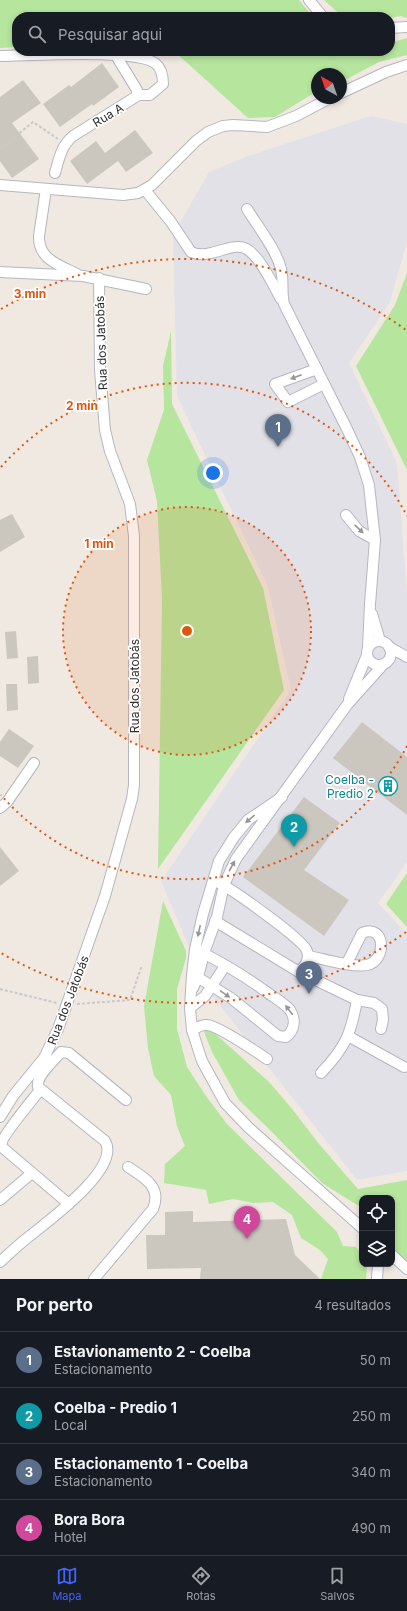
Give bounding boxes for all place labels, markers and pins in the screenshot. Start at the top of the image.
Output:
pin: 1 [265,414,291,447]
centre of rings [180,624,194,638]
place label: Coelba - Predio 2 [325,772,374,801]
building icon: Coelba - Predio 2 [377,775,399,797]
pin: 2 [281,814,307,847]
pin: 3 [296,961,322,994]
pin: 4 [234,1206,260,1239]

